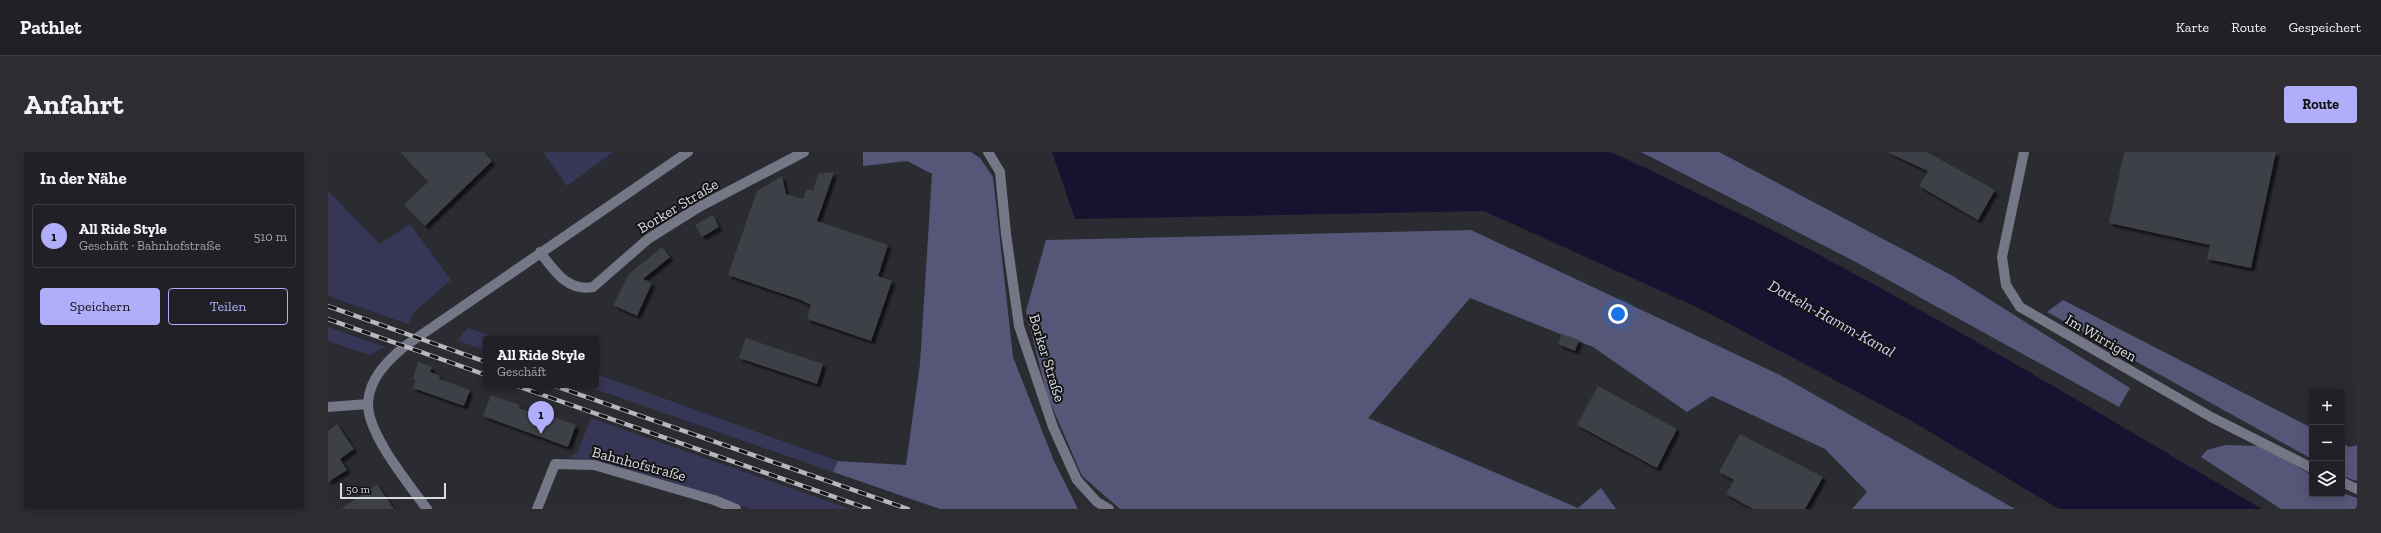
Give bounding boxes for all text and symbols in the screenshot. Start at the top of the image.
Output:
text: Pathlet [20,16,82,39]
text: Karte [2176,19,2209,36]
text: Route [2231,19,2266,36]
text: Gespeichert [2288,19,2361,36]
button: Route [2284,86,2357,123]
text: Anfahrt [24,88,123,121]
text: In der Nähe [40,168,127,188]
street label: Borker Straße [634,175,722,237]
text: All Ride Style [79,220,167,238]
text: 1 [51,229,57,244]
text: 510 m [254,229,287,244]
text: Geschäft · Bahnhofstraße [79,238,221,253]
water label: Datteln-Hamm-Kanal [1765,276,1898,361]
button: Speichern [40,288,160,325]
button: Teilen [168,288,288,325]
your location [1608,304,1628,324]
street label: Im Wirrigen [2062,310,2140,366]
street label: Borker Straße [1025,312,1069,404]
popup [483,336,599,388]
text: All Ride Style [497,346,585,364]
text: Geschäft [497,364,546,379]
map controls [2309,389,2345,497]
button: + [2309,389,2345,425]
pin: 1 [528,401,554,434]
button: − [2309,425,2345,461]
street label: Bahnhofstraße [590,443,688,485]
button: layers [2309,461,2345,497]
scale bar [340,481,446,500]
text: 50 m [346,483,370,496]

